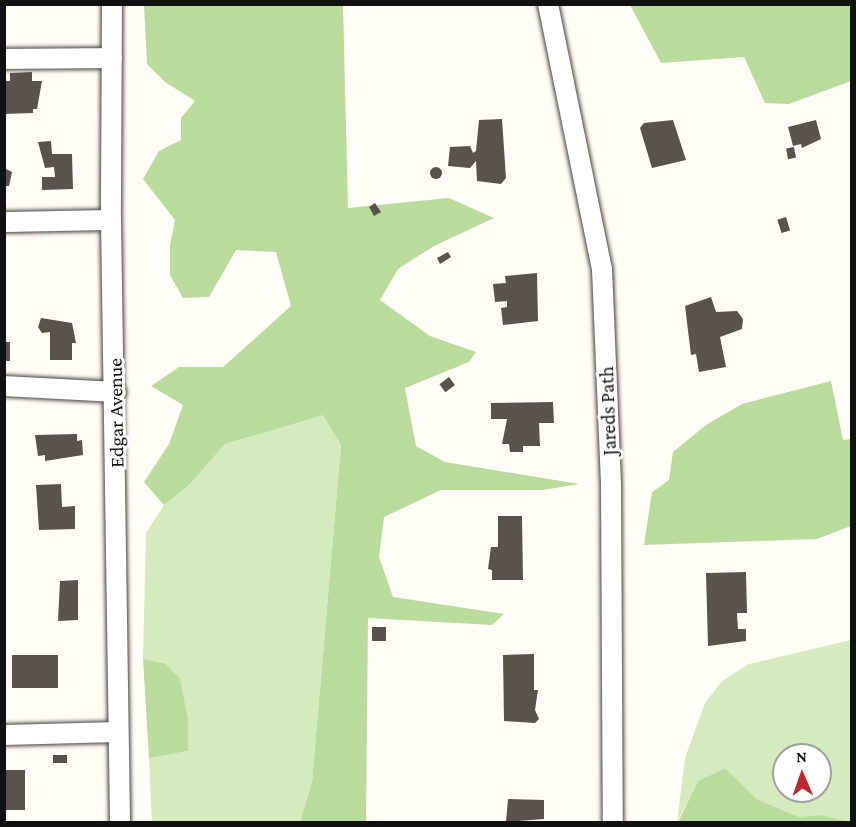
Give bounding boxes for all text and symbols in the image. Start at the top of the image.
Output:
street label: Edgar Avenue [103,358,129,468]
street label: Jareds Path [594,366,622,456]
north arrow [772,743,832,803]
text: N [796,748,807,765]

